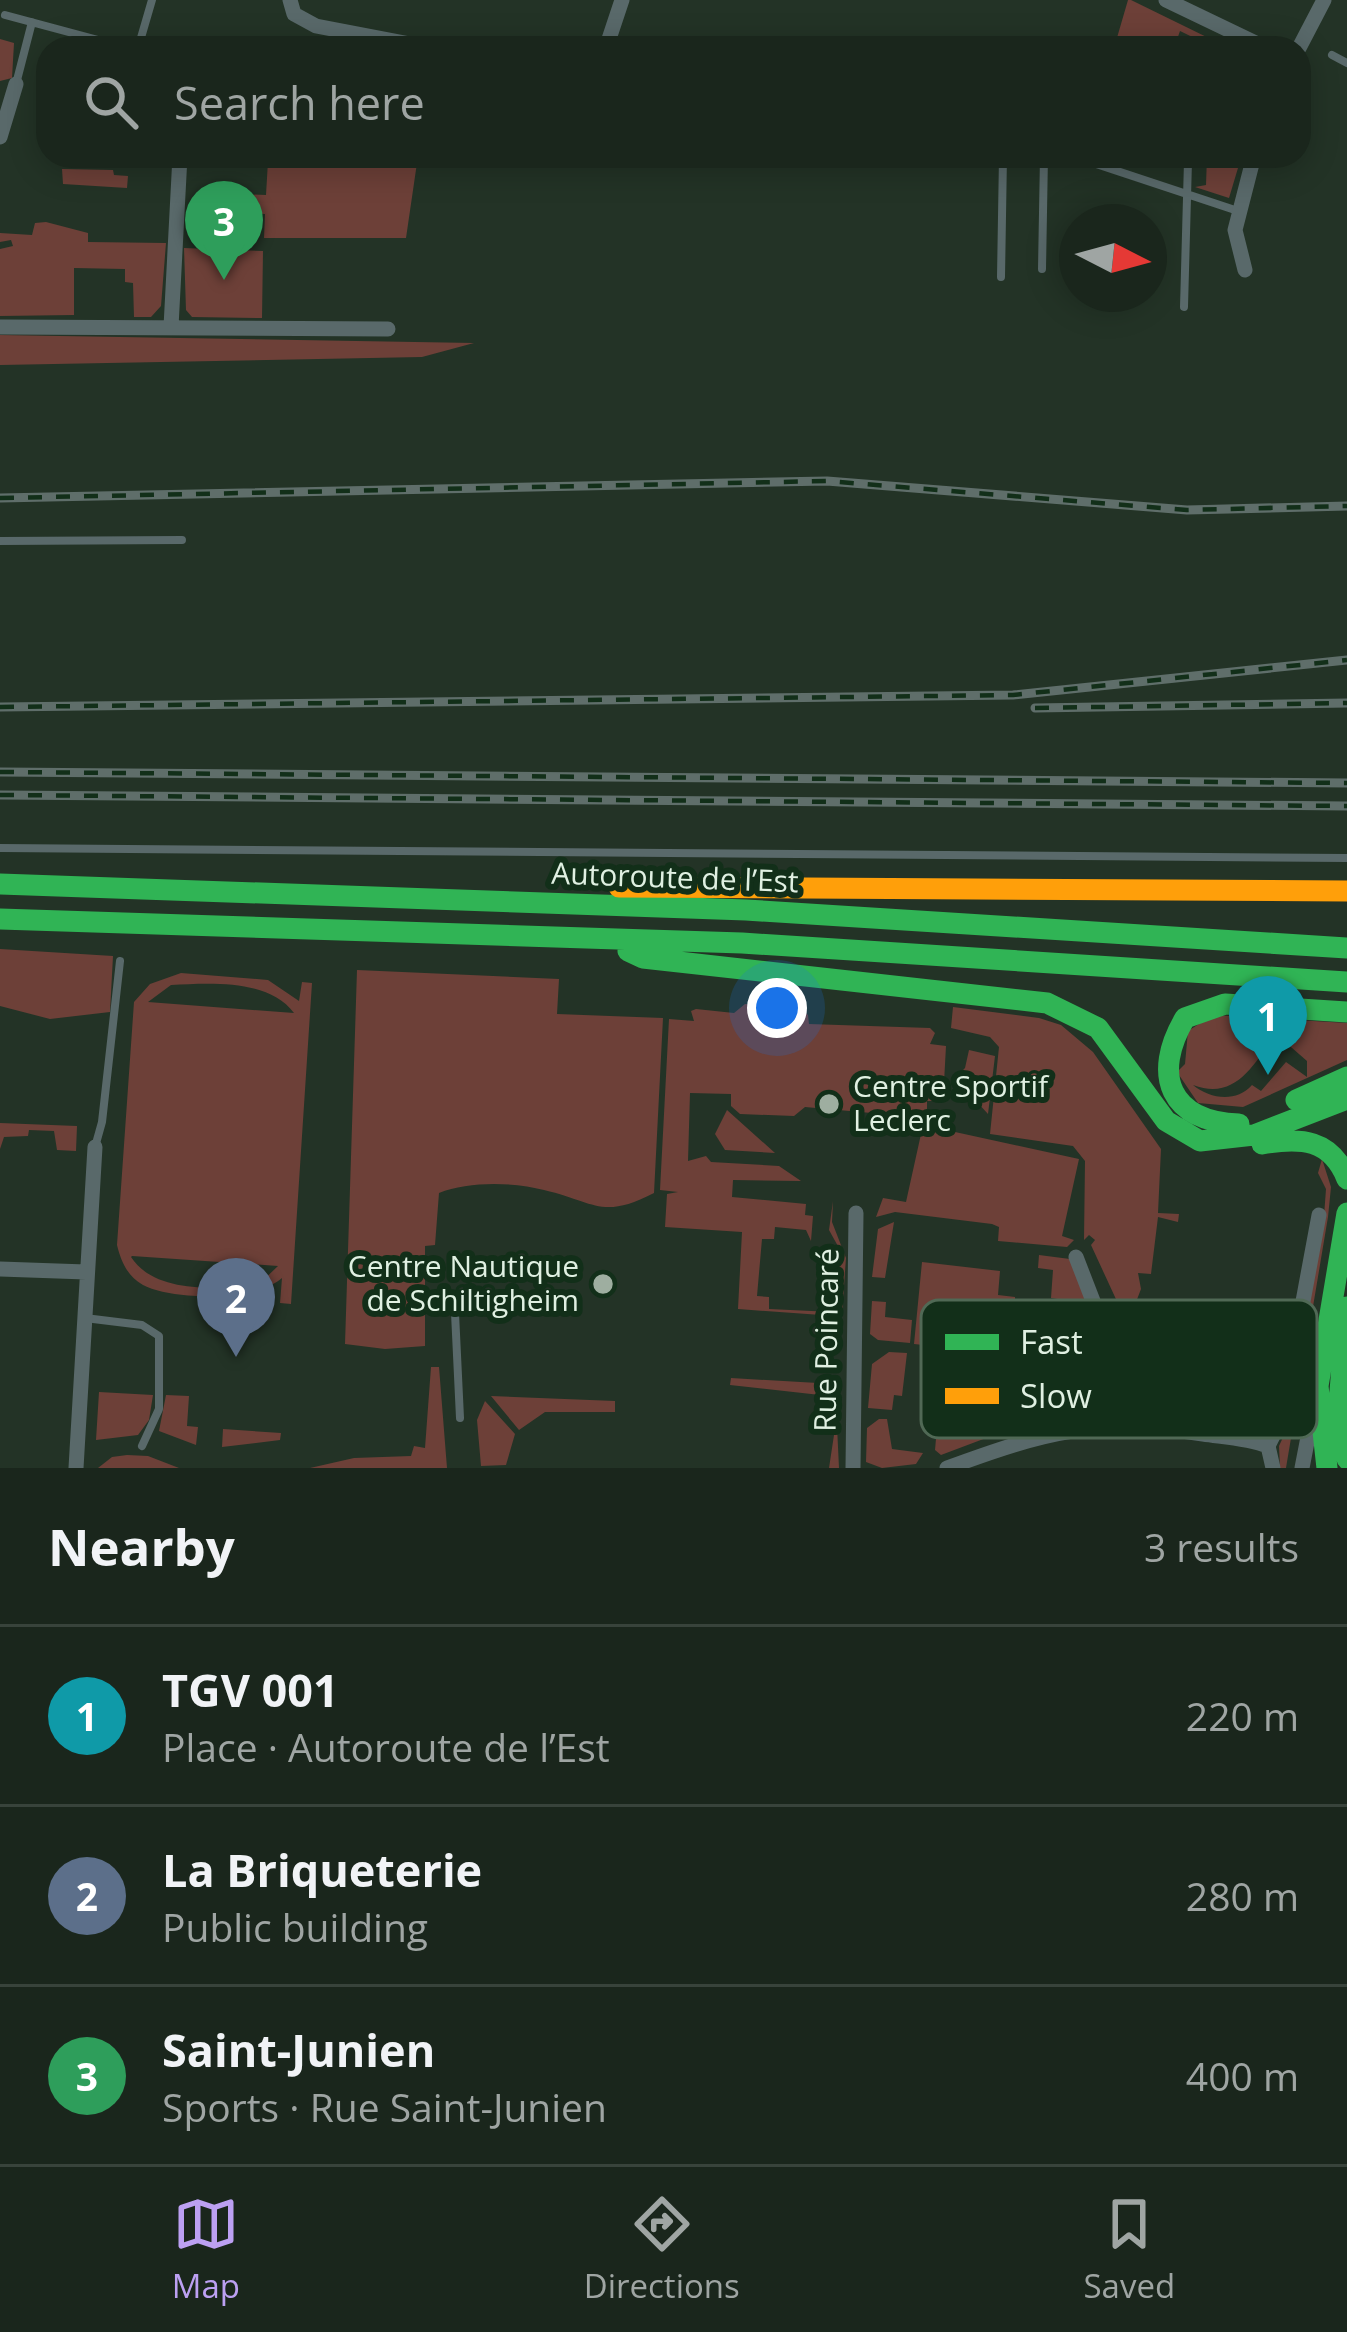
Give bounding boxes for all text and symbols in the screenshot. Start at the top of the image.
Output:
search box [36,36,1311,168]
icon: search [78,69,144,135]
text: Search here [174,72,425,133]
pin: 3 [185,181,263,280]
north arrow [1059,204,1167,312]
street label: Autoroute de l’Est [551,852,799,901]
pin: 1 [1229,976,1307,1075]
your location [747,978,807,1038]
place label: Centre Sportif Leclerc [853,1065,1050,1140]
marker: Centre Sportif Leclerc [816,1091,842,1117]
place label: Centre Nautique de Schiltigheim [348,1245,579,1320]
street label: Rue Poincaré [803,1248,848,1432]
pin: 2 [197,1258,275,1357]
marker: Centre Nautique de Schiltigheim [590,1271,616,1297]
legend [921,1300,1317,1438]
text: Fast [1020,1319,1083,1364]
text: Slow [1020,1373,1092,1418]
text: Nearby [48,1511,235,1581]
text: 3 results [1144,1520,1299,1573]
text: TGV 001 [162,1659,339,1720]
text: 1 [76,1689,98,1742]
text: 220 m [1186,1689,1299,1742]
text: Place · Autoroute de l’Est [162,1720,610,1773]
text: La Briqueterie [162,1839,482,1900]
text: 2 [76,1869,98,1922]
text: 280 m [1186,1869,1299,1922]
text: Public building [162,1900,428,1953]
text: Saint-Junien [162,2019,435,2080]
text: 3 [76,2049,98,2102]
text: 400 m [1186,2049,1299,2102]
text: Sports · Rue Saint-Junien [162,2080,607,2133]
tab: Map [172,2191,240,2308]
tab: Directions [584,2191,740,2308]
tab: Saved [1083,2191,1175,2308]

